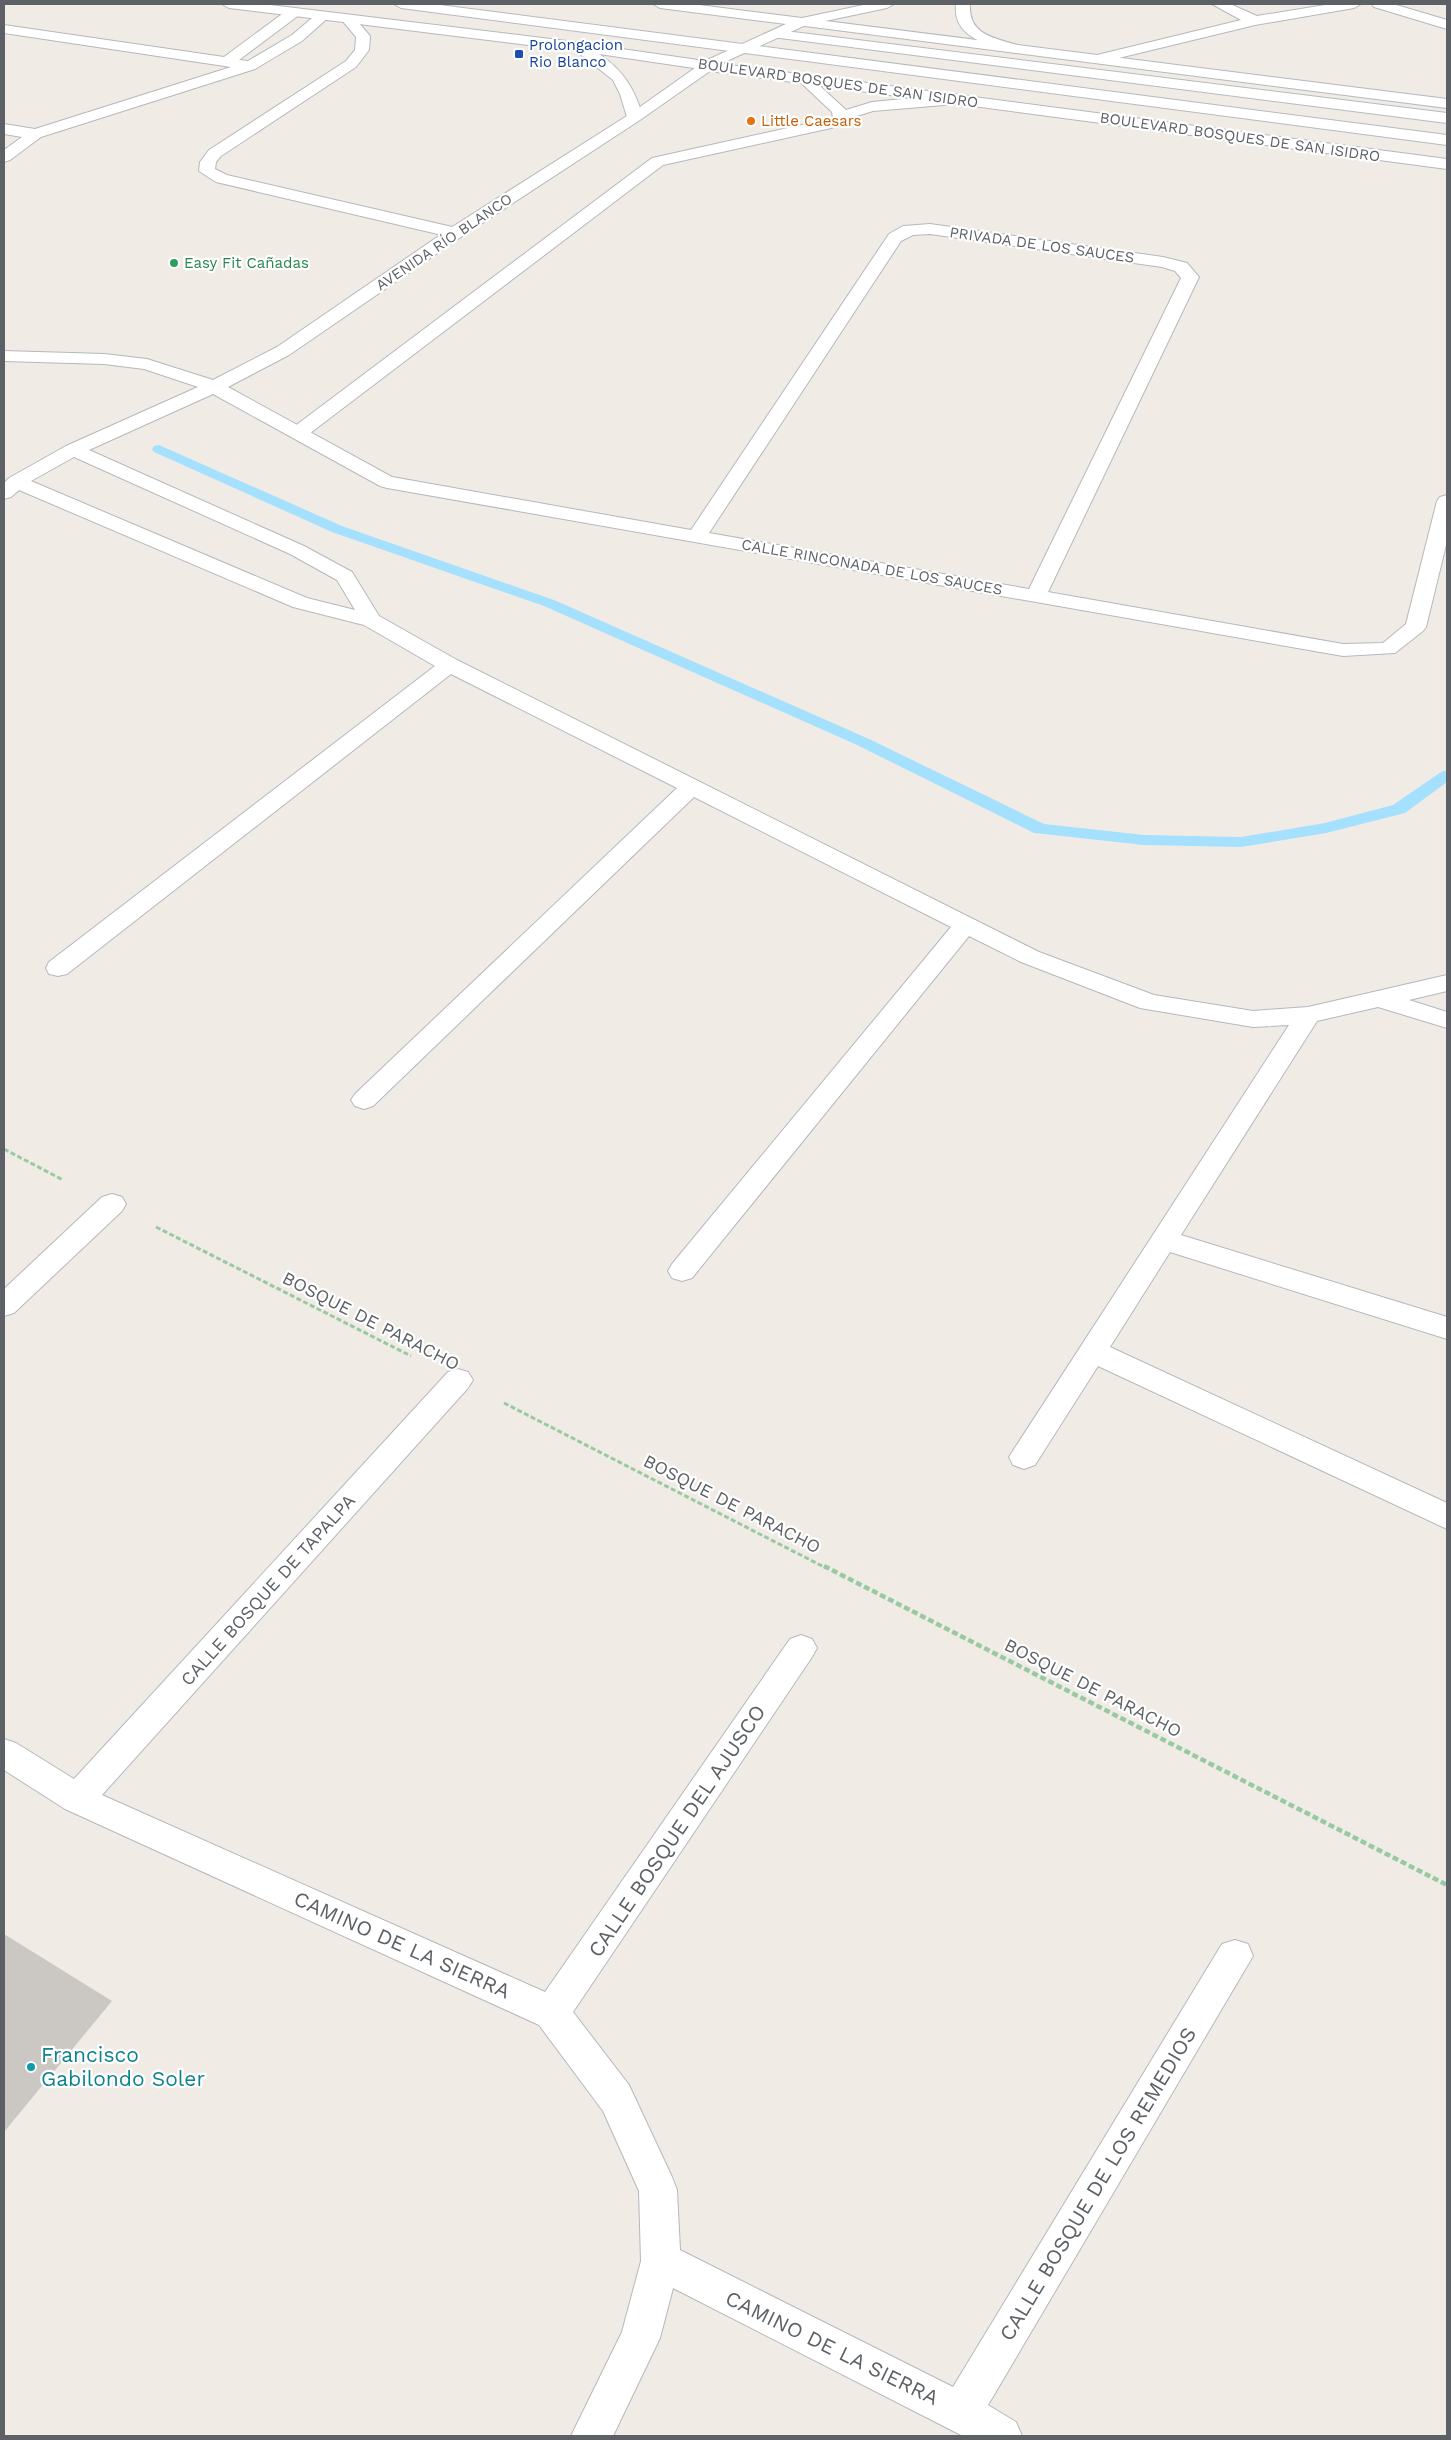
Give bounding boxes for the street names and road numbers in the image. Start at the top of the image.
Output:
street label: BOULEVARD BOSQUES DE SAN ISIDRO [697,54,979,112]
street label: BOULEVARD BOSQUES DE SAN ISIDRO [1099,108,1381,166]
street label: AVENIDA RÍO BLANCO [372,190,516,294]
street label: PRIVADA DE LOS SAUCES [948,223,1136,267]
street label: CALLE RINCONADA DE LOS SAUCES [740,535,1004,599]
street label: BOSQUE DE PARACHO [279,1267,463,1374]
street label: BOSQUE DE PARACHO [640,1450,824,1557]
street label: CALLE BOSQUE DE TAPALPA [176,1490,359,1690]
street label: BOSQUE DE PARACHO [1001,1634,1185,1741]
street label: CALLE BOSQUE DEL AJUSCO [583,1700,771,1962]
street label: CAMINO DE LA SIERRA [290,1886,514,2004]
street label: CALLE BOSQUE DE LOS REMEDIOS [994,2022,1201,2345]
street label: CAMINO DE LA SIERRA [722,2285,943,2410]

